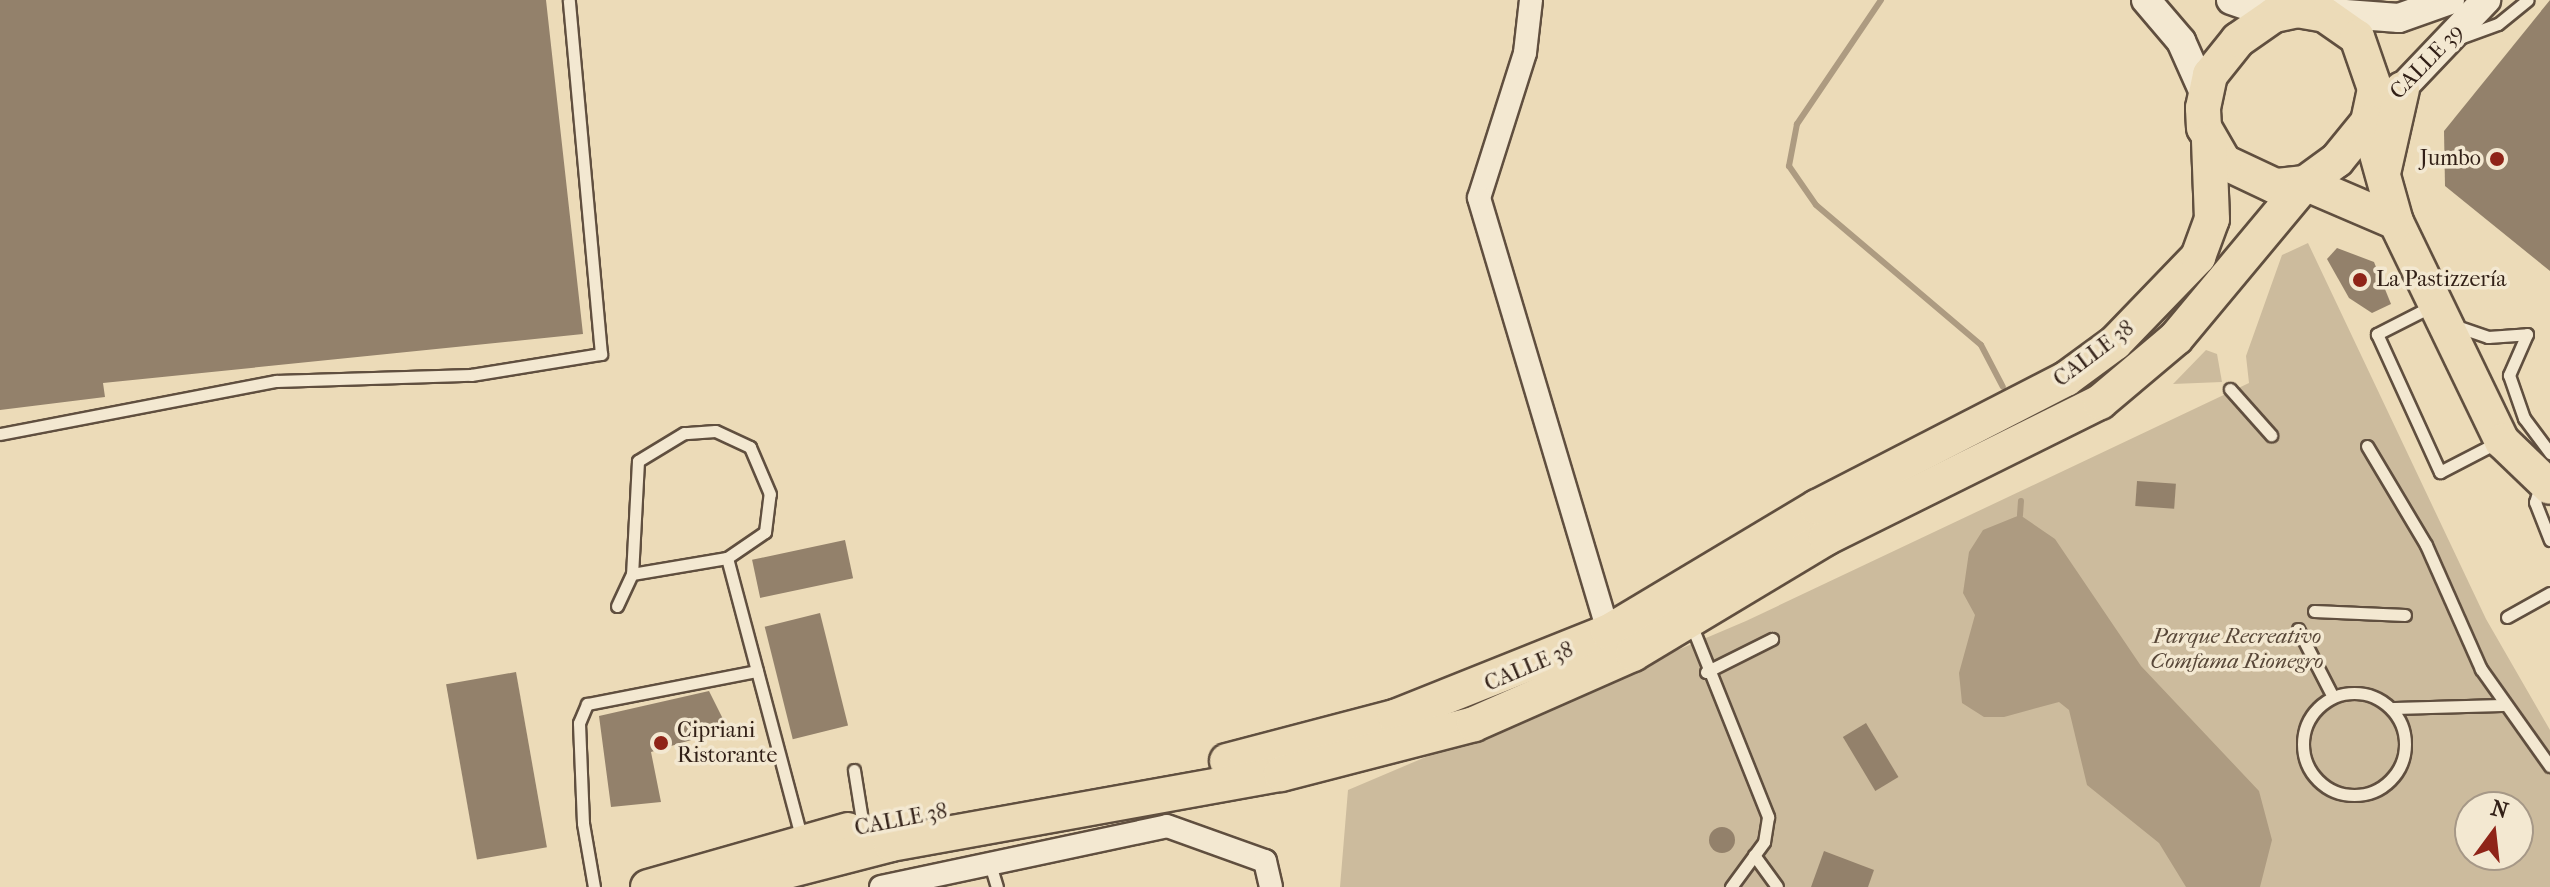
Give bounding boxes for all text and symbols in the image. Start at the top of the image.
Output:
street label: CALLE 39 [2385,19,2469,105]
place label: Jumbo [2420,146,2481,172]
marker: Jumbo [2488,150,2506,168]
place label: La Pastizzería [2376,267,2506,293]
marker: La Pastizzería [2351,271,2369,289]
street label: CALLE 38 [2049,315,2139,393]
park label: Parque Recreativo Comfama Rionegro [2150,623,2324,674]
street label: CALLE 38 [1481,637,1577,697]
place label: Cipriani Ristorante [677,717,777,768]
marker: Cipriani Ristorante [652,734,670,752]
north arrow [2454,791,2534,871]
text: N [2488,795,2511,824]
street label: CALLE 38 [852,798,950,842]

